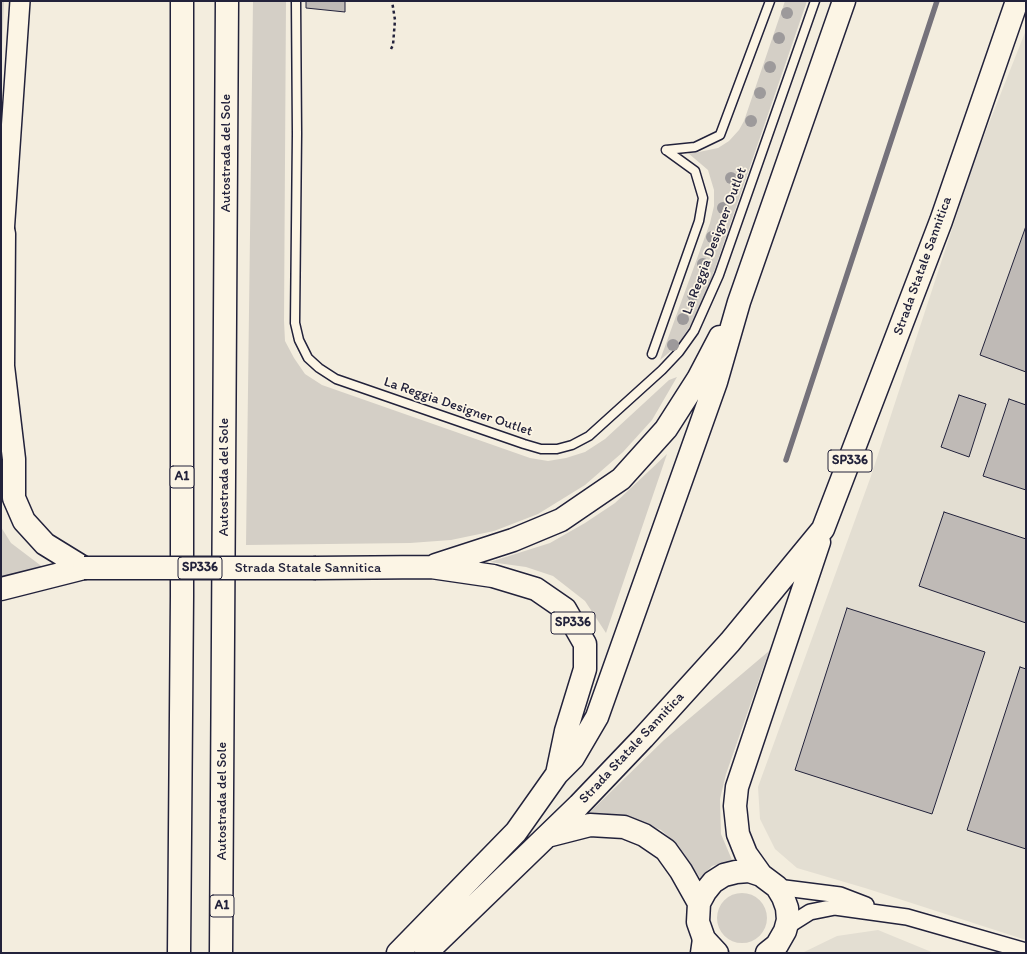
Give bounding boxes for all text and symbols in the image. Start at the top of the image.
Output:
street label: Autostrada del Sole [218,94,234,212]
street label: La Reggia Designer Outlet [679,165,751,317]
street label: Strada Statale Sannitica [890,194,956,338]
street label: La Reggia Designer Outlet [381,374,535,440]
street label: Autostrada del Sole [216,418,232,536]
road number: SP336 [828,450,872,472]
road number: A1 [170,466,194,488]
road number: SP336 [178,557,222,579]
street label: Strada Statale Sannitica [235,560,381,576]
road number: SP336 [551,612,595,634]
street label: Strada Statale Sannitica [576,689,688,807]
street label: Autostrada del Sole [214,742,230,860]
road number: A1 [210,895,234,917]

